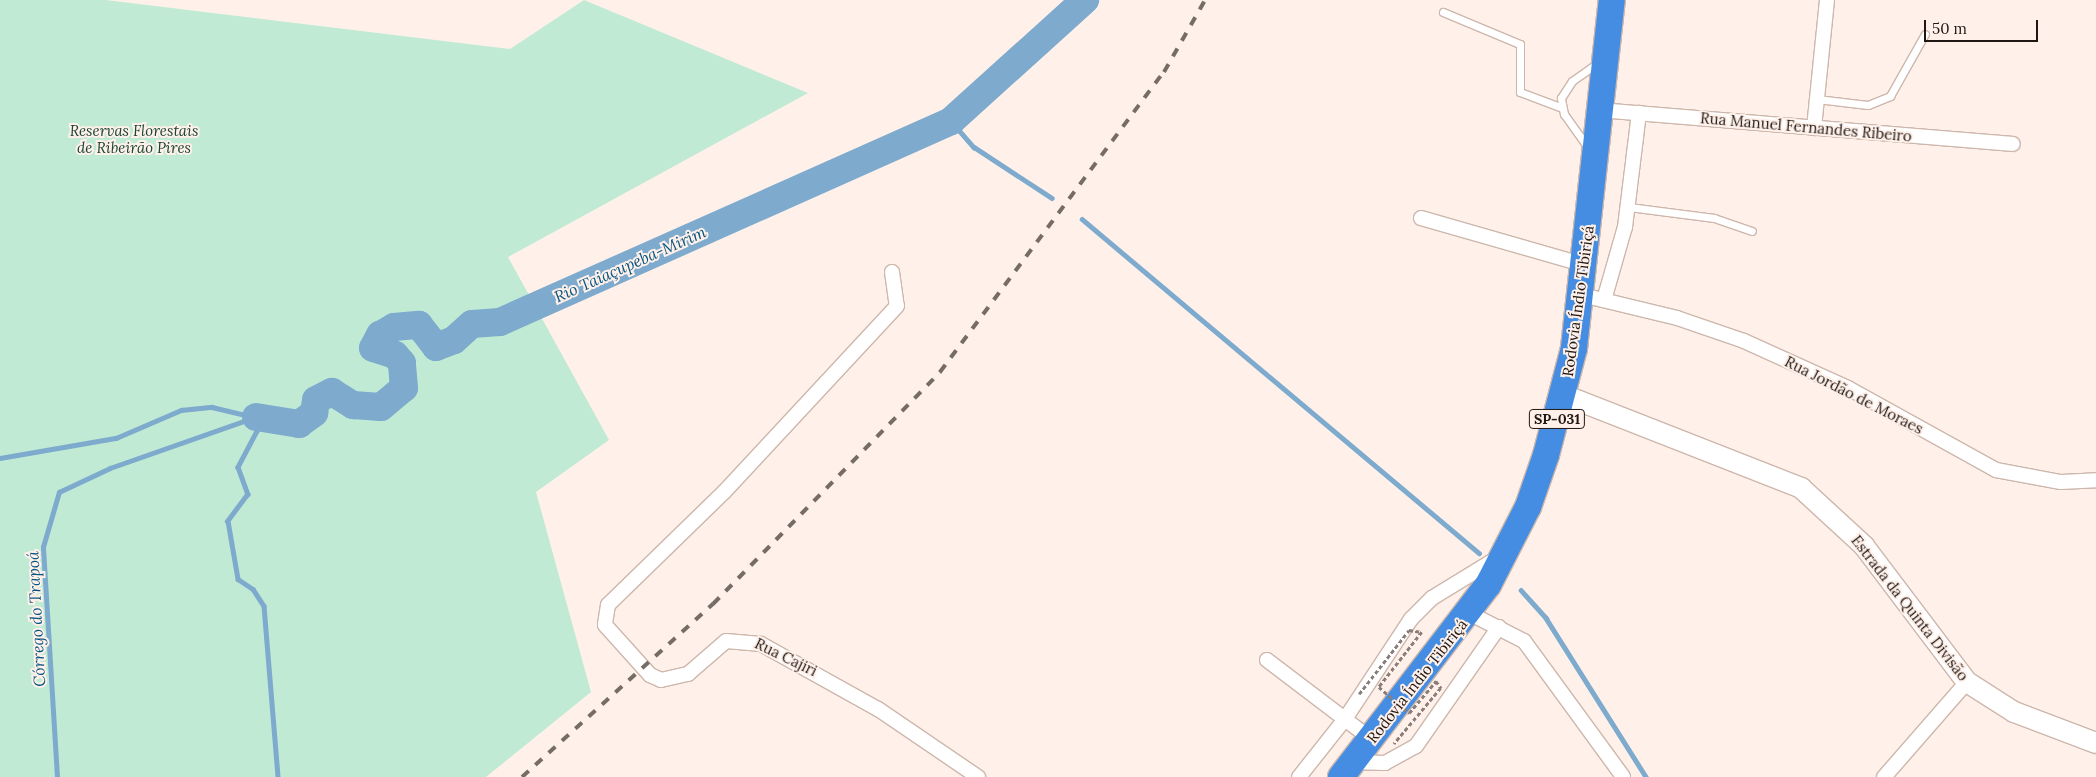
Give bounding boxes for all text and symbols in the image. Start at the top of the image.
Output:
scale bar [1926,10,2040,42]
text: 50 m [1932,19,1967,38]
street label: Rua Manuel Fernandes Ribeiro [1700,109,1912,145]
park label: Reservas Florestais de Ribeirão Pires [70,121,198,156]
water label: Rio Taiaçupeba-Mirim [551,222,709,306]
street label: Rodovia Índio Tibiriçá [1558,224,1598,378]
street label: Rua Jordão de Moraes [1782,352,1926,438]
road number: SP-031 [1528,408,1586,430]
street label: Estrada da Quinta Divisão [1848,532,1972,684]
water label: Córrego do Trapoá [23,551,49,687]
street label: Rodovia Índio Tibiriçá [1363,615,1471,747]
street label: Rua Cajiri [752,634,820,680]

